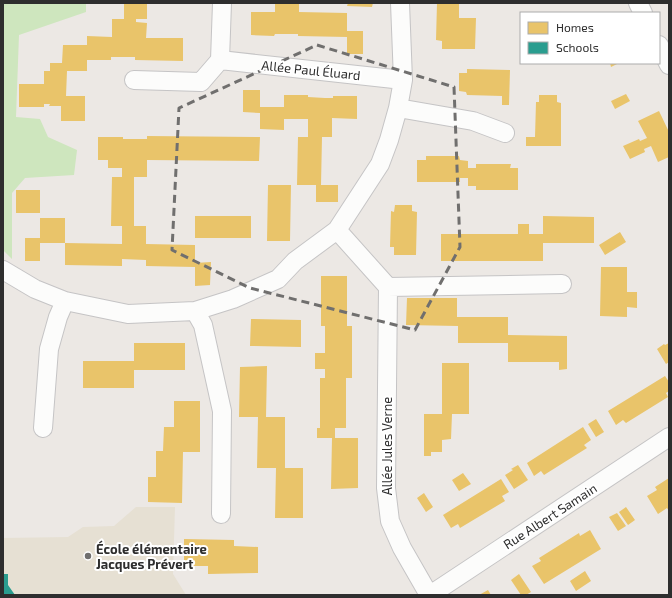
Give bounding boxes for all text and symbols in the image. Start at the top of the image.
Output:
legend [520,12,660,64]
text: Homes [556,20,594,34]
text: Schools [556,40,599,54]
street label: Allée Paul Éluard [261,56,361,83]
street label: Allée Jules Verne [379,397,395,495]
street label: Rue Albert Samain [500,480,600,552]
place label: École élémentaire Jacques Prévert [96,540,207,572]
marker: École élémentaire Jacques Prévert [83,551,93,561]

